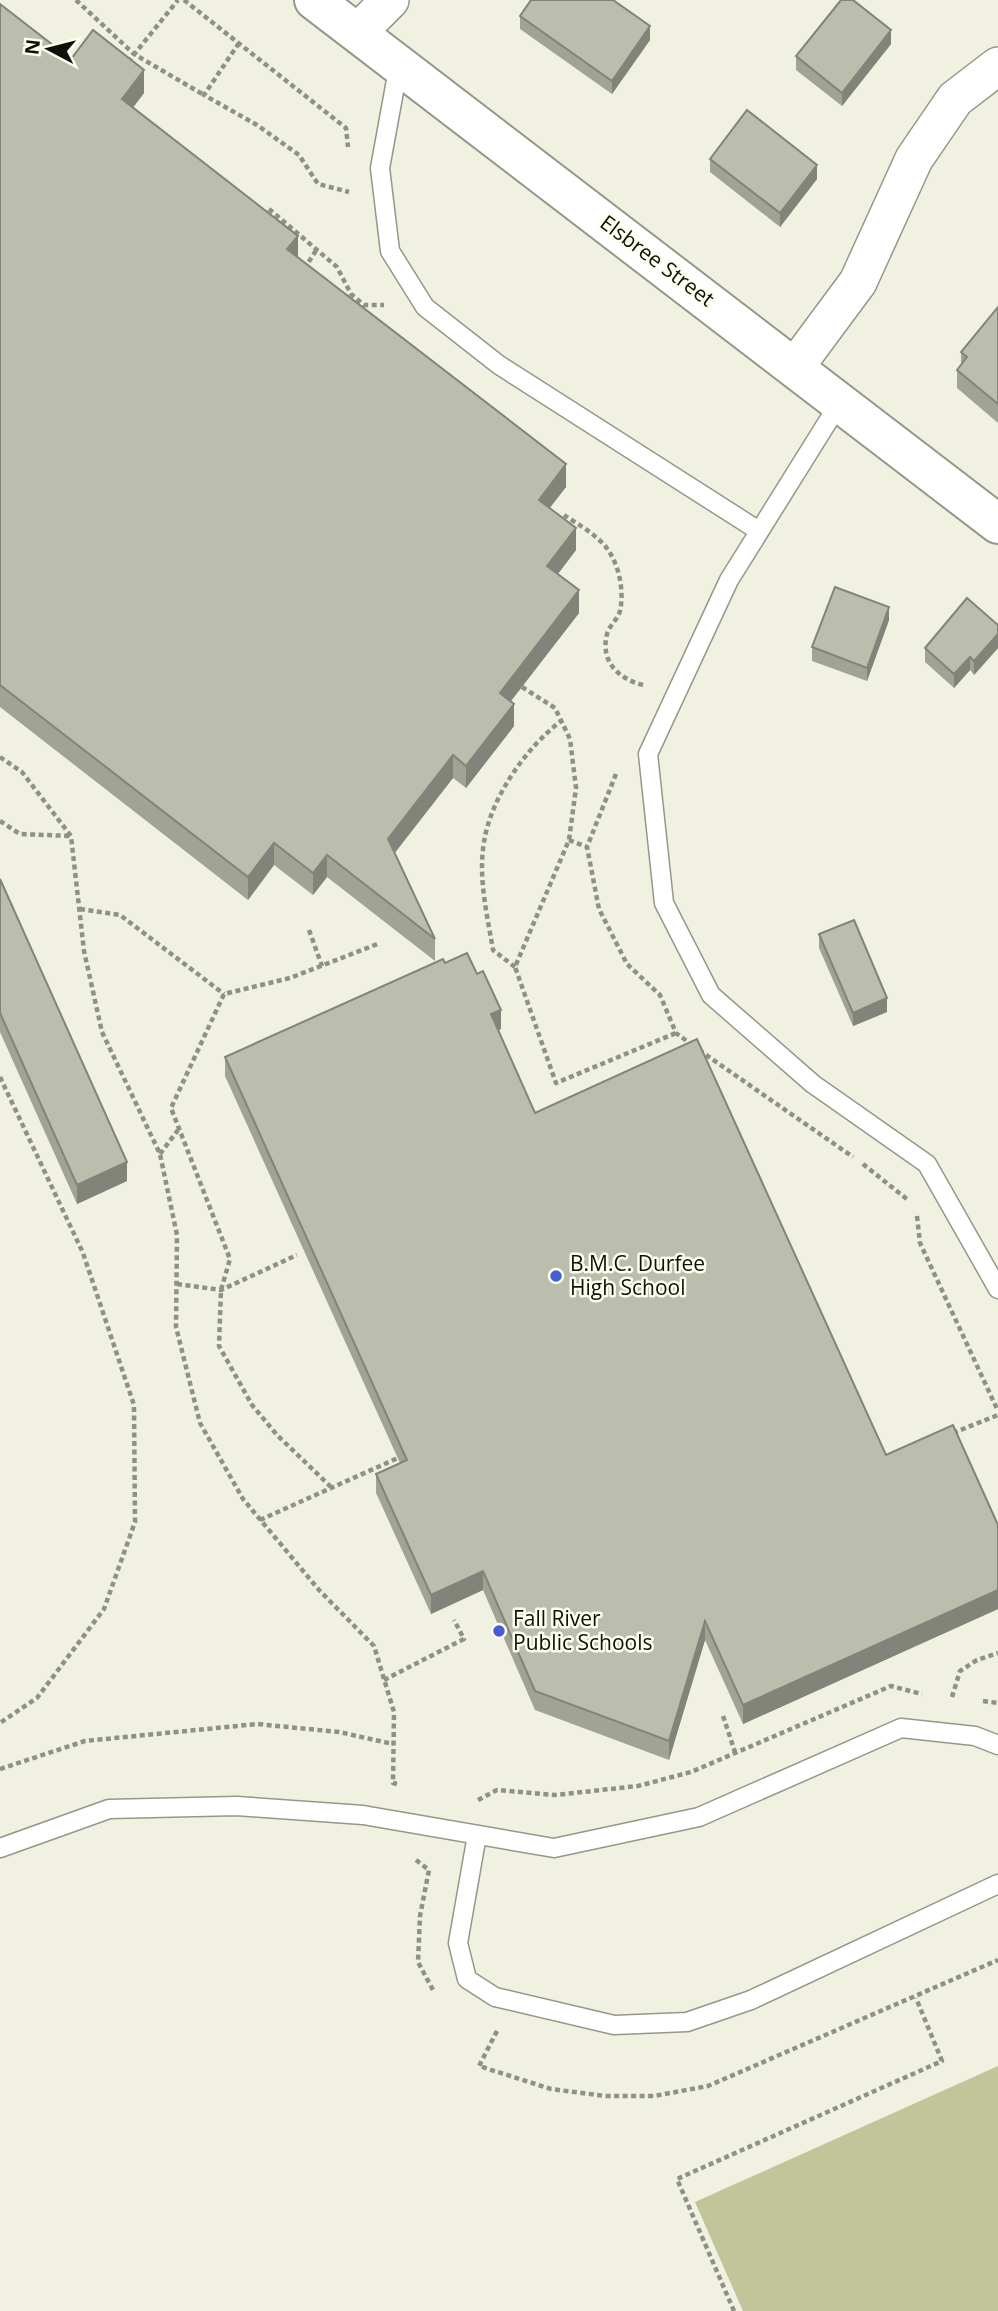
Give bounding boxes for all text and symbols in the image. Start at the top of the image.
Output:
north arrow [14,14,84,84]
text: N [18,38,46,56]
street label: Elsbree Street [595,208,720,312]
place label: B.M.C. Durfee High School [570,1249,705,1301]
marker: B.M.C. Durfee High School [548,1268,564,1284]
place label: Fall River Public Schools [513,1604,653,1656]
marker: Fall River Public Schools [491,1623,507,1639]

